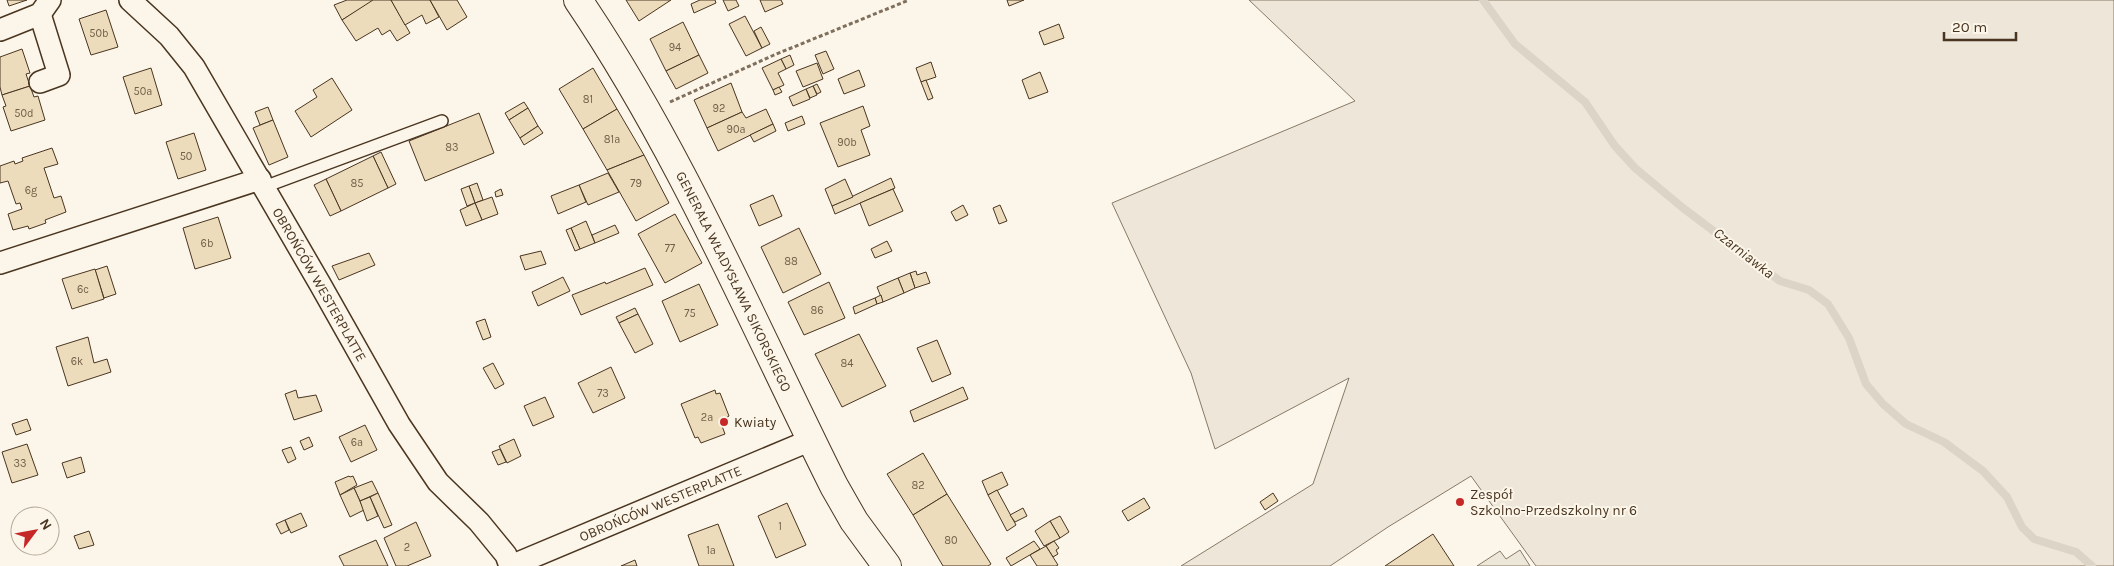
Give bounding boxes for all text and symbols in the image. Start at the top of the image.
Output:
scale bar [1944,10,2016,42]
text: 20 m [1952,18,1987,36]
house number: 50b [89,27,109,40]
house number: 94 [669,41,681,54]
house number: 50a [134,85,152,98]
house number: 81 [583,93,593,106]
house number: 92 [713,102,725,115]
house number: 50d [14,107,34,120]
house number: 90a [727,123,745,136]
house number: 81a [604,133,620,146]
house number: 90b [837,136,857,149]
house number: 83 [445,141,459,154]
house number: 50 [180,150,192,163]
street label: GENERAŁA WŁADYSŁAWA SIKORSKIEGO [672,168,795,394]
house number: 85 [351,177,363,190]
house number: 79 [630,177,642,190]
house number: 6g [25,184,38,197]
street label: OBROŃCÓW WESTERPLATTE [269,204,370,364]
water label: Czarniawka [1710,224,1778,282]
house number: 6b [201,237,213,250]
house number: 77 [665,242,675,255]
house number: 88 [784,255,798,268]
house number: 6c [77,283,89,296]
house number: 86 [810,304,824,317]
house number: 75 [684,307,696,320]
house number: 6k [71,355,83,368]
house number: 84 [841,357,853,370]
house number: 73 [597,387,609,400]
house number: 2a [701,411,713,424]
place label: Kwiaty [734,414,777,431]
marker: Kwiaty [718,416,730,428]
house number: 6a [351,436,363,449]
house number: 33 [14,457,27,470]
street label: OBROŃCÓW WESTERPLATTE [577,462,744,545]
house number: 82 [911,479,925,492]
place label: Zespół Szkolno-Przedszkolny nr 6 [1470,486,1637,519]
marker: Zespół Szkolno-Przedszkolny nr 6 [1454,496,1466,508]
north arrow [10,506,60,556]
text: N [36,516,55,533]
house number: 1 [778,520,782,533]
house number: 80 [944,534,958,547]
house number: 2 [404,541,410,554]
house number: 1a [706,544,716,557]

